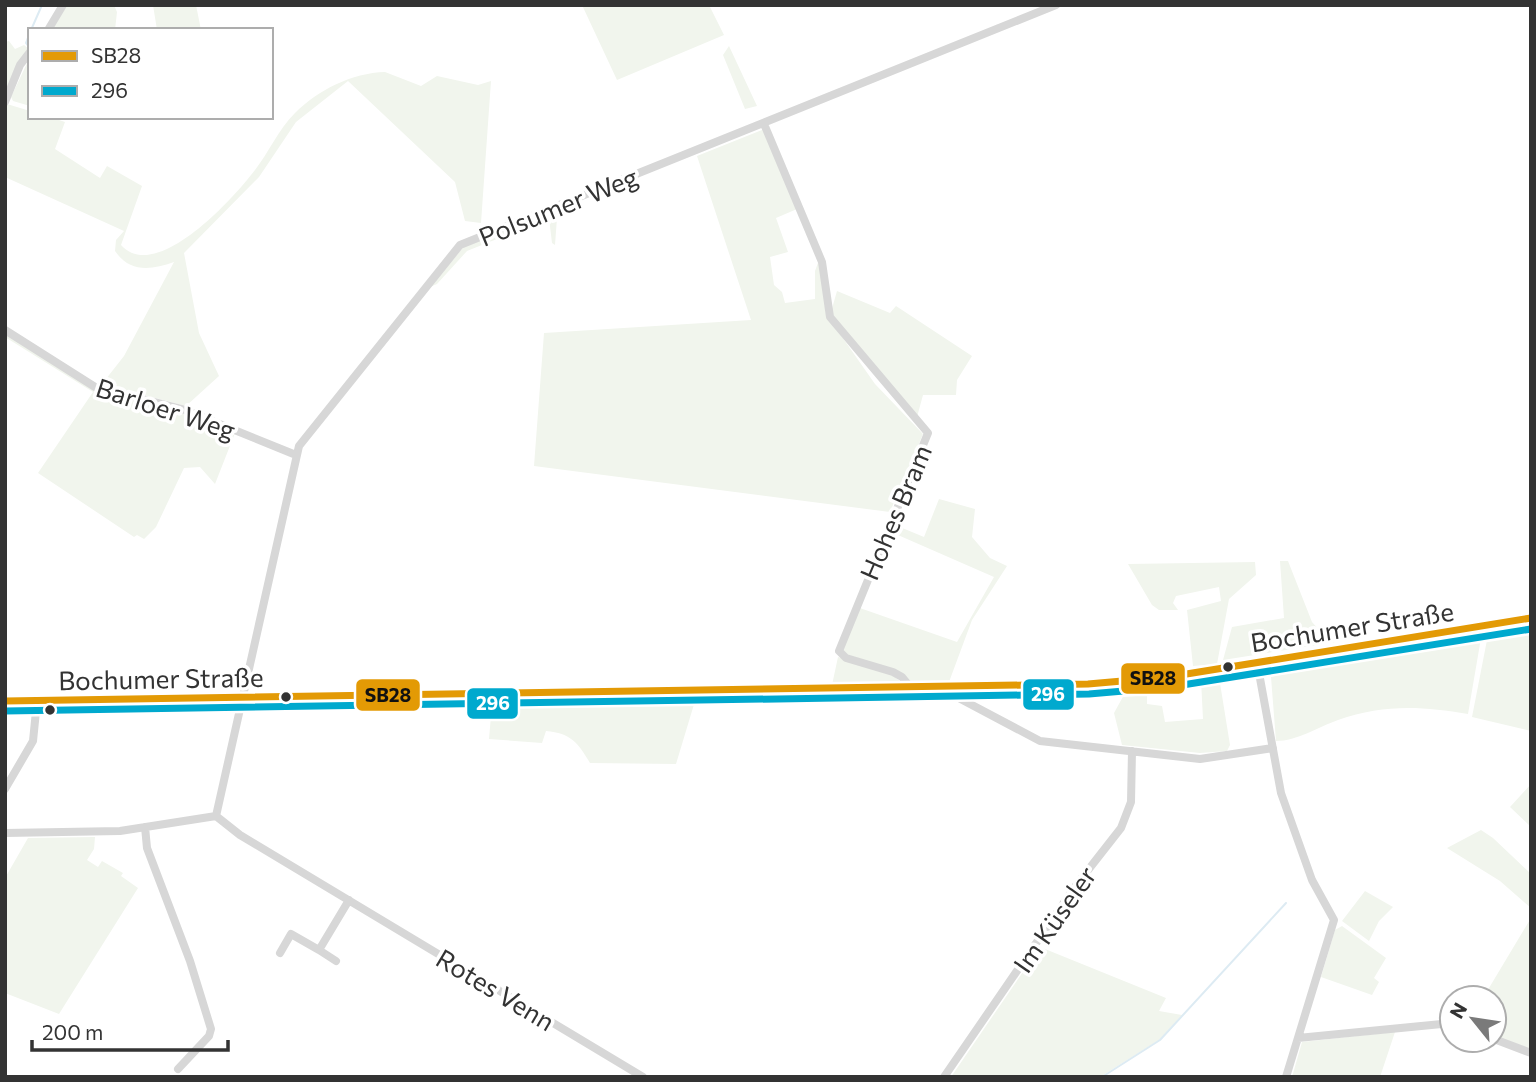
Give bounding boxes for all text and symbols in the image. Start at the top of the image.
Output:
legend [28,28,273,119]
text: SB28 [91,42,141,67]
text: 296 [91,77,128,102]
street label: Polsumer Weg [474,160,642,252]
street label: Barloer Weg [92,371,240,445]
street label: Hohes Bram [853,440,937,584]
street label: Bochumer Straße [1248,595,1456,657]
unlabelled marker [1221,660,1235,674]
street label: Bochumer Straße [58,661,264,695]
line badge: SB28 [1120,662,1186,695]
text: SB28 [1130,666,1176,689]
line badge: SB28 [355,678,421,712]
line badge: 296 [1022,678,1075,711]
text: 296 [1031,682,1065,705]
text: SB28 [365,683,411,706]
line badge: 296 [466,687,519,720]
unlabelled marker [279,690,293,704]
text: 296 [476,691,510,714]
unlabelled marker [43,703,57,717]
street label: Im Küseler [1006,860,1102,978]
street label: Rotes Venn [431,942,561,1036]
north arrow [1438,984,1508,1054]
text: N [1444,998,1471,1022]
scale bar [32,1009,228,1052]
text: 200 m [42,1019,103,1044]

